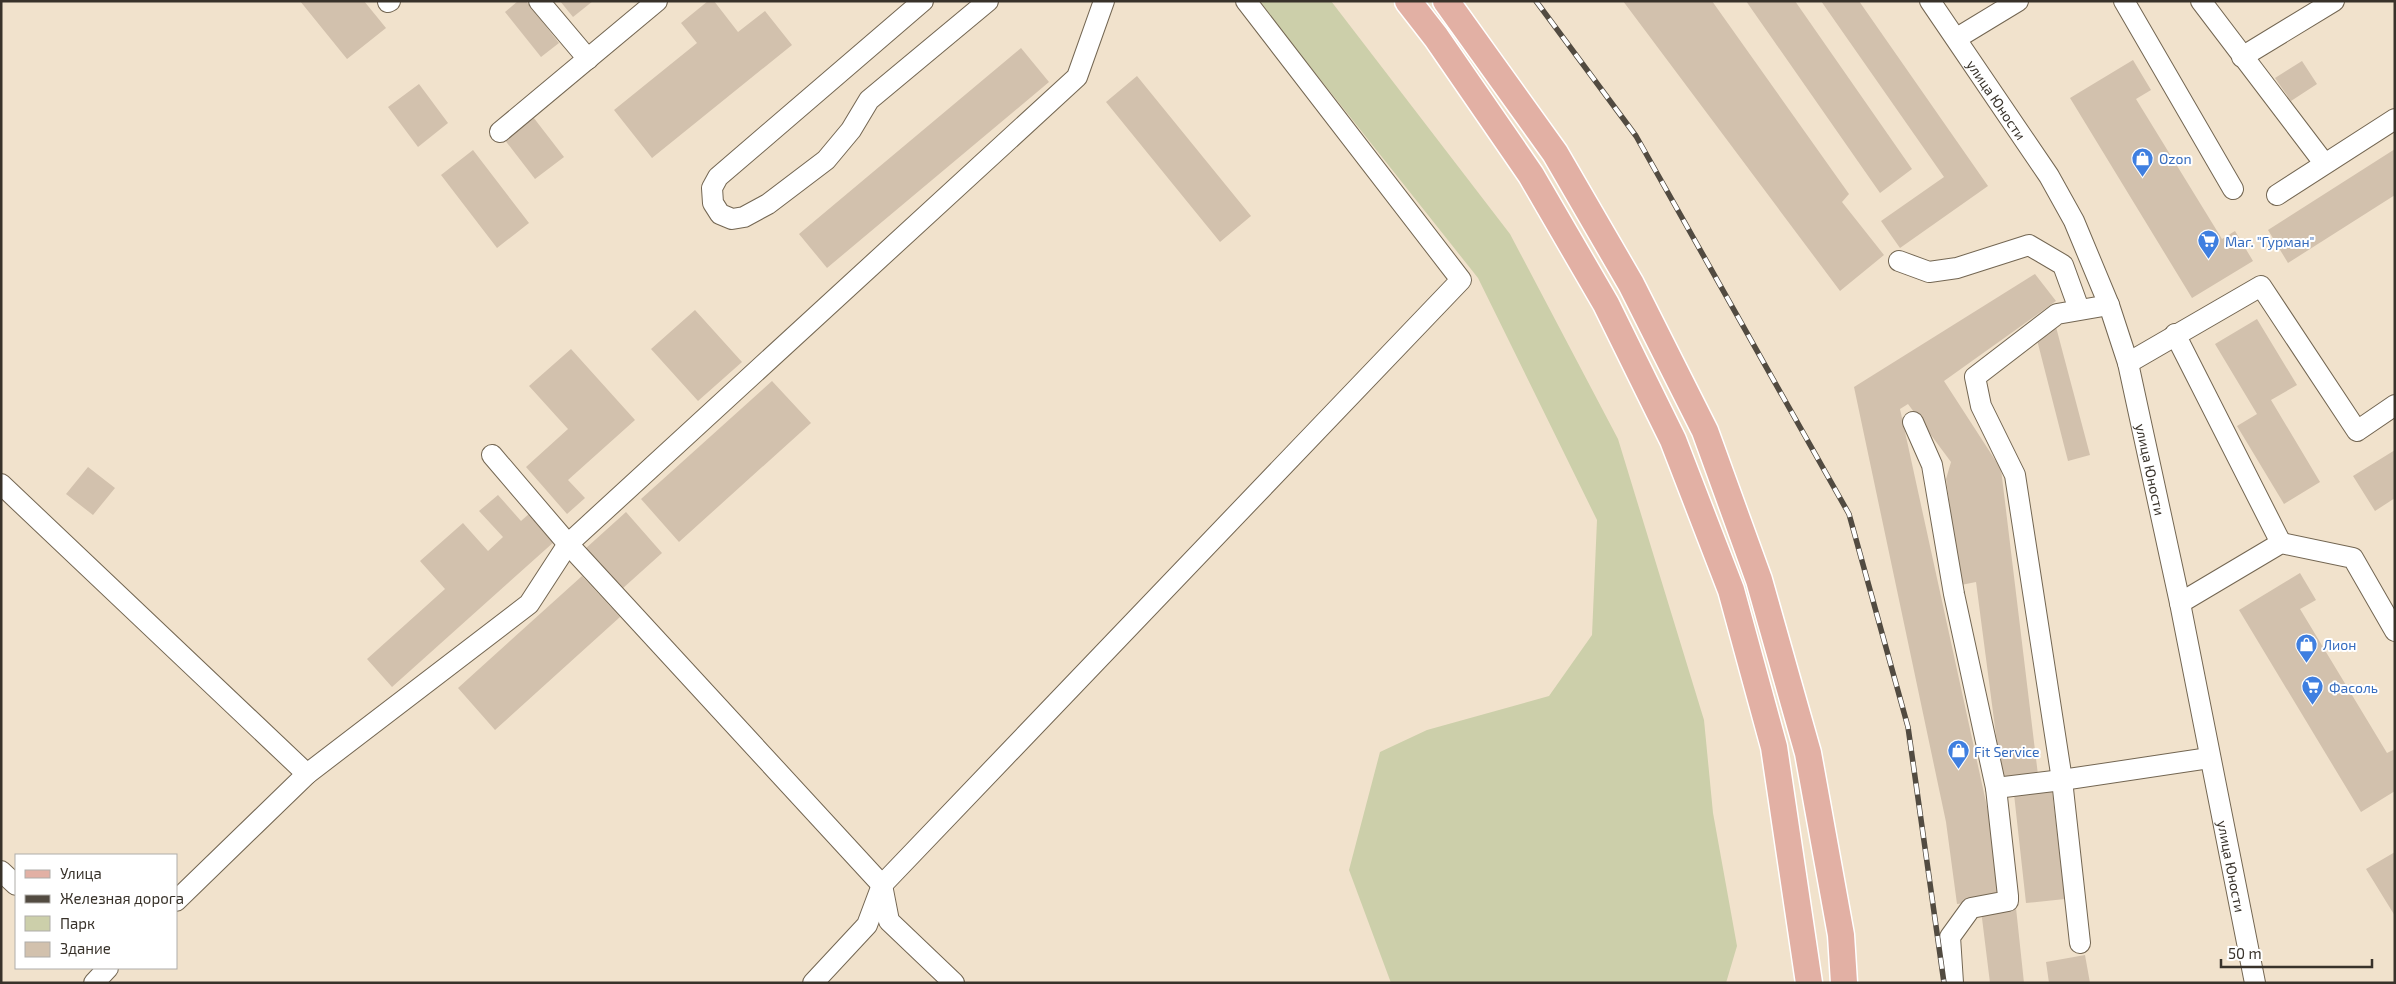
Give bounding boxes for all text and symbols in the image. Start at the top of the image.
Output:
street label: улица Юности [1964,56,2030,143]
shop icon: Ozon [2131,146,2155,177]
place label: Ozon [2159,150,2192,167]
supermarket icon: Маг. "Гурман" [2197,229,2221,260]
place label: Маг. "Гурман" [2225,233,2314,250]
street label: улица Юности [2133,422,2169,517]
shop icon: Лион [2295,632,2319,663]
place label: Лион [2323,636,2356,653]
supermarket icon: Фасоль [2301,675,2325,706]
place label: Фасоль [2329,679,2378,696]
shop icon: Fit Service [1946,739,1970,770]
place label: Fit Service [1974,743,2040,760]
street label: улица Юности [2215,819,2249,914]
legend [15,854,178,969]
text: Улица [60,864,102,882]
text: Железная дорога [60,889,184,907]
text: Парк [60,914,95,932]
scale bar [2221,936,2372,968]
text: Здание [60,939,111,957]
text: 50 m [2228,944,2262,962]

